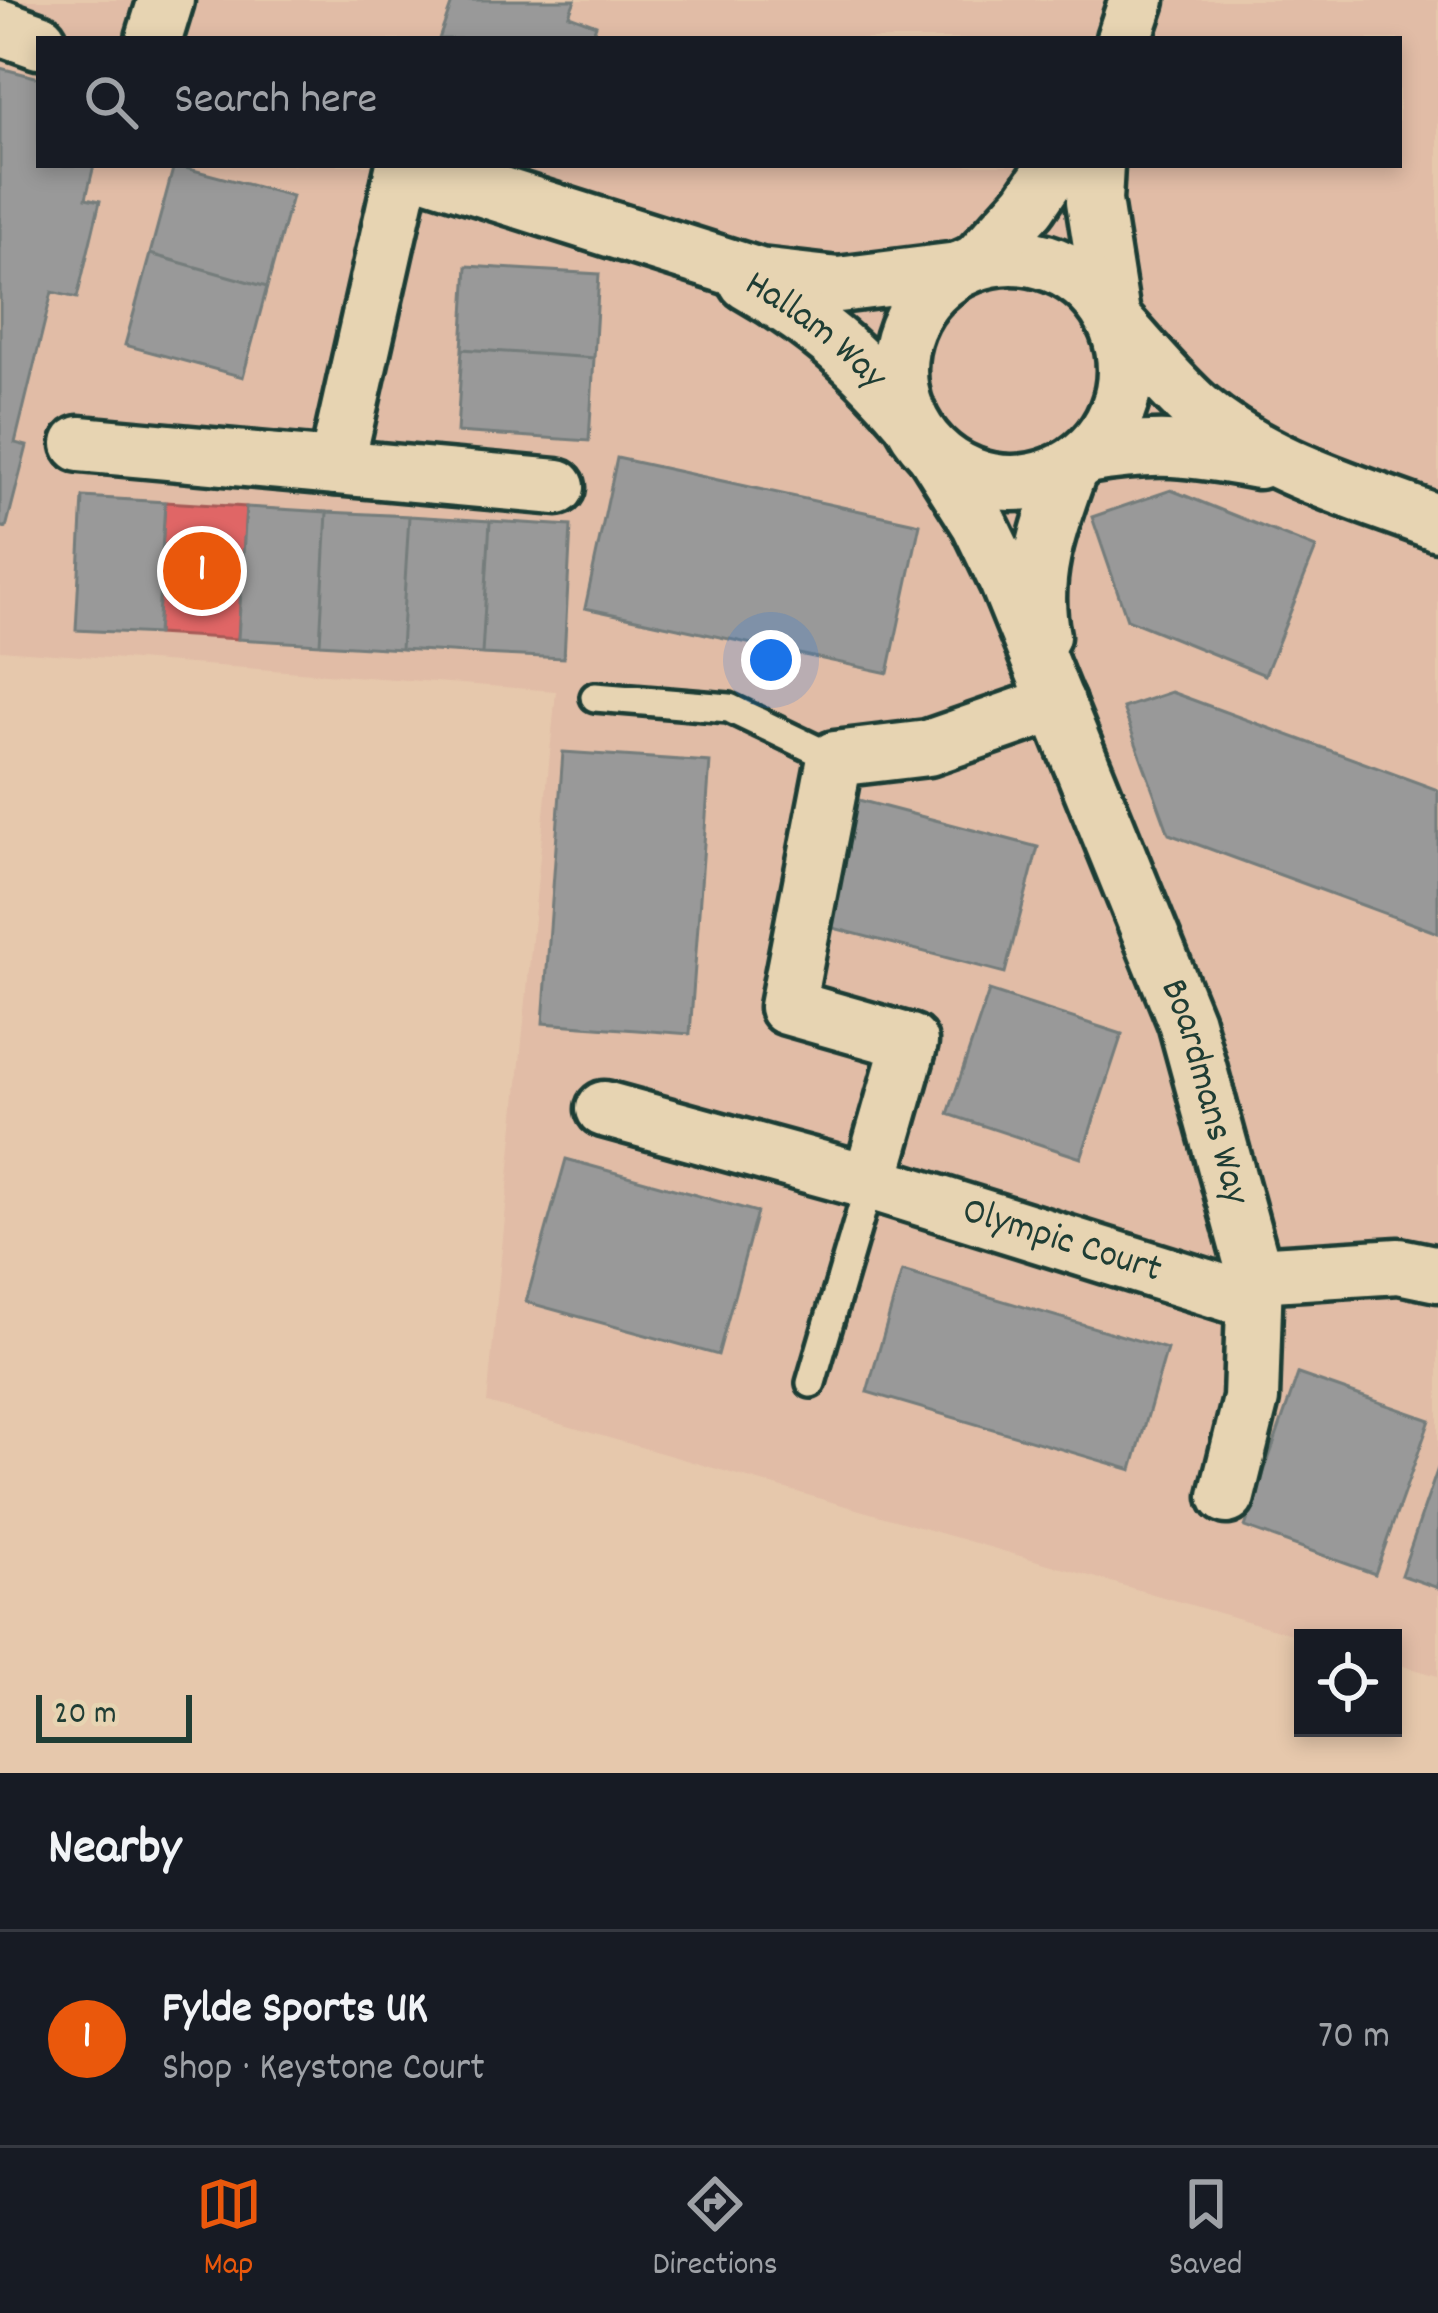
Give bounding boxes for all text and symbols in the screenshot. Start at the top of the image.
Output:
search box [36,36,1402,168]
icon: search [78,69,144,135]
text: Search here [174,70,377,134]
street label: Hallam Way [734,258,899,405]
pin: 1 [163,526,241,616]
your location [741,630,801,690]
street label: Boardmans Way [1144,971,1262,1212]
street label: Olympic Court [955,1185,1168,1299]
map controls [1294,1629,1402,1737]
button: locate [1294,1629,1402,1737]
scale bar [36,1689,192,1742]
text: 20 m [54,1692,117,1739]
text: Nearby [48,1815,181,1887]
text: Fylde Sports UK [162,1979,428,2043]
text: 1 [83,2011,91,2066]
text: 70 m [1318,2011,1390,2066]
text: Shop · Keystone Court [162,2043,485,2098]
tab: Map [196,2171,262,2290]
tab: Directions [653,2171,778,2290]
tab: Saved [1169,2171,1242,2290]

